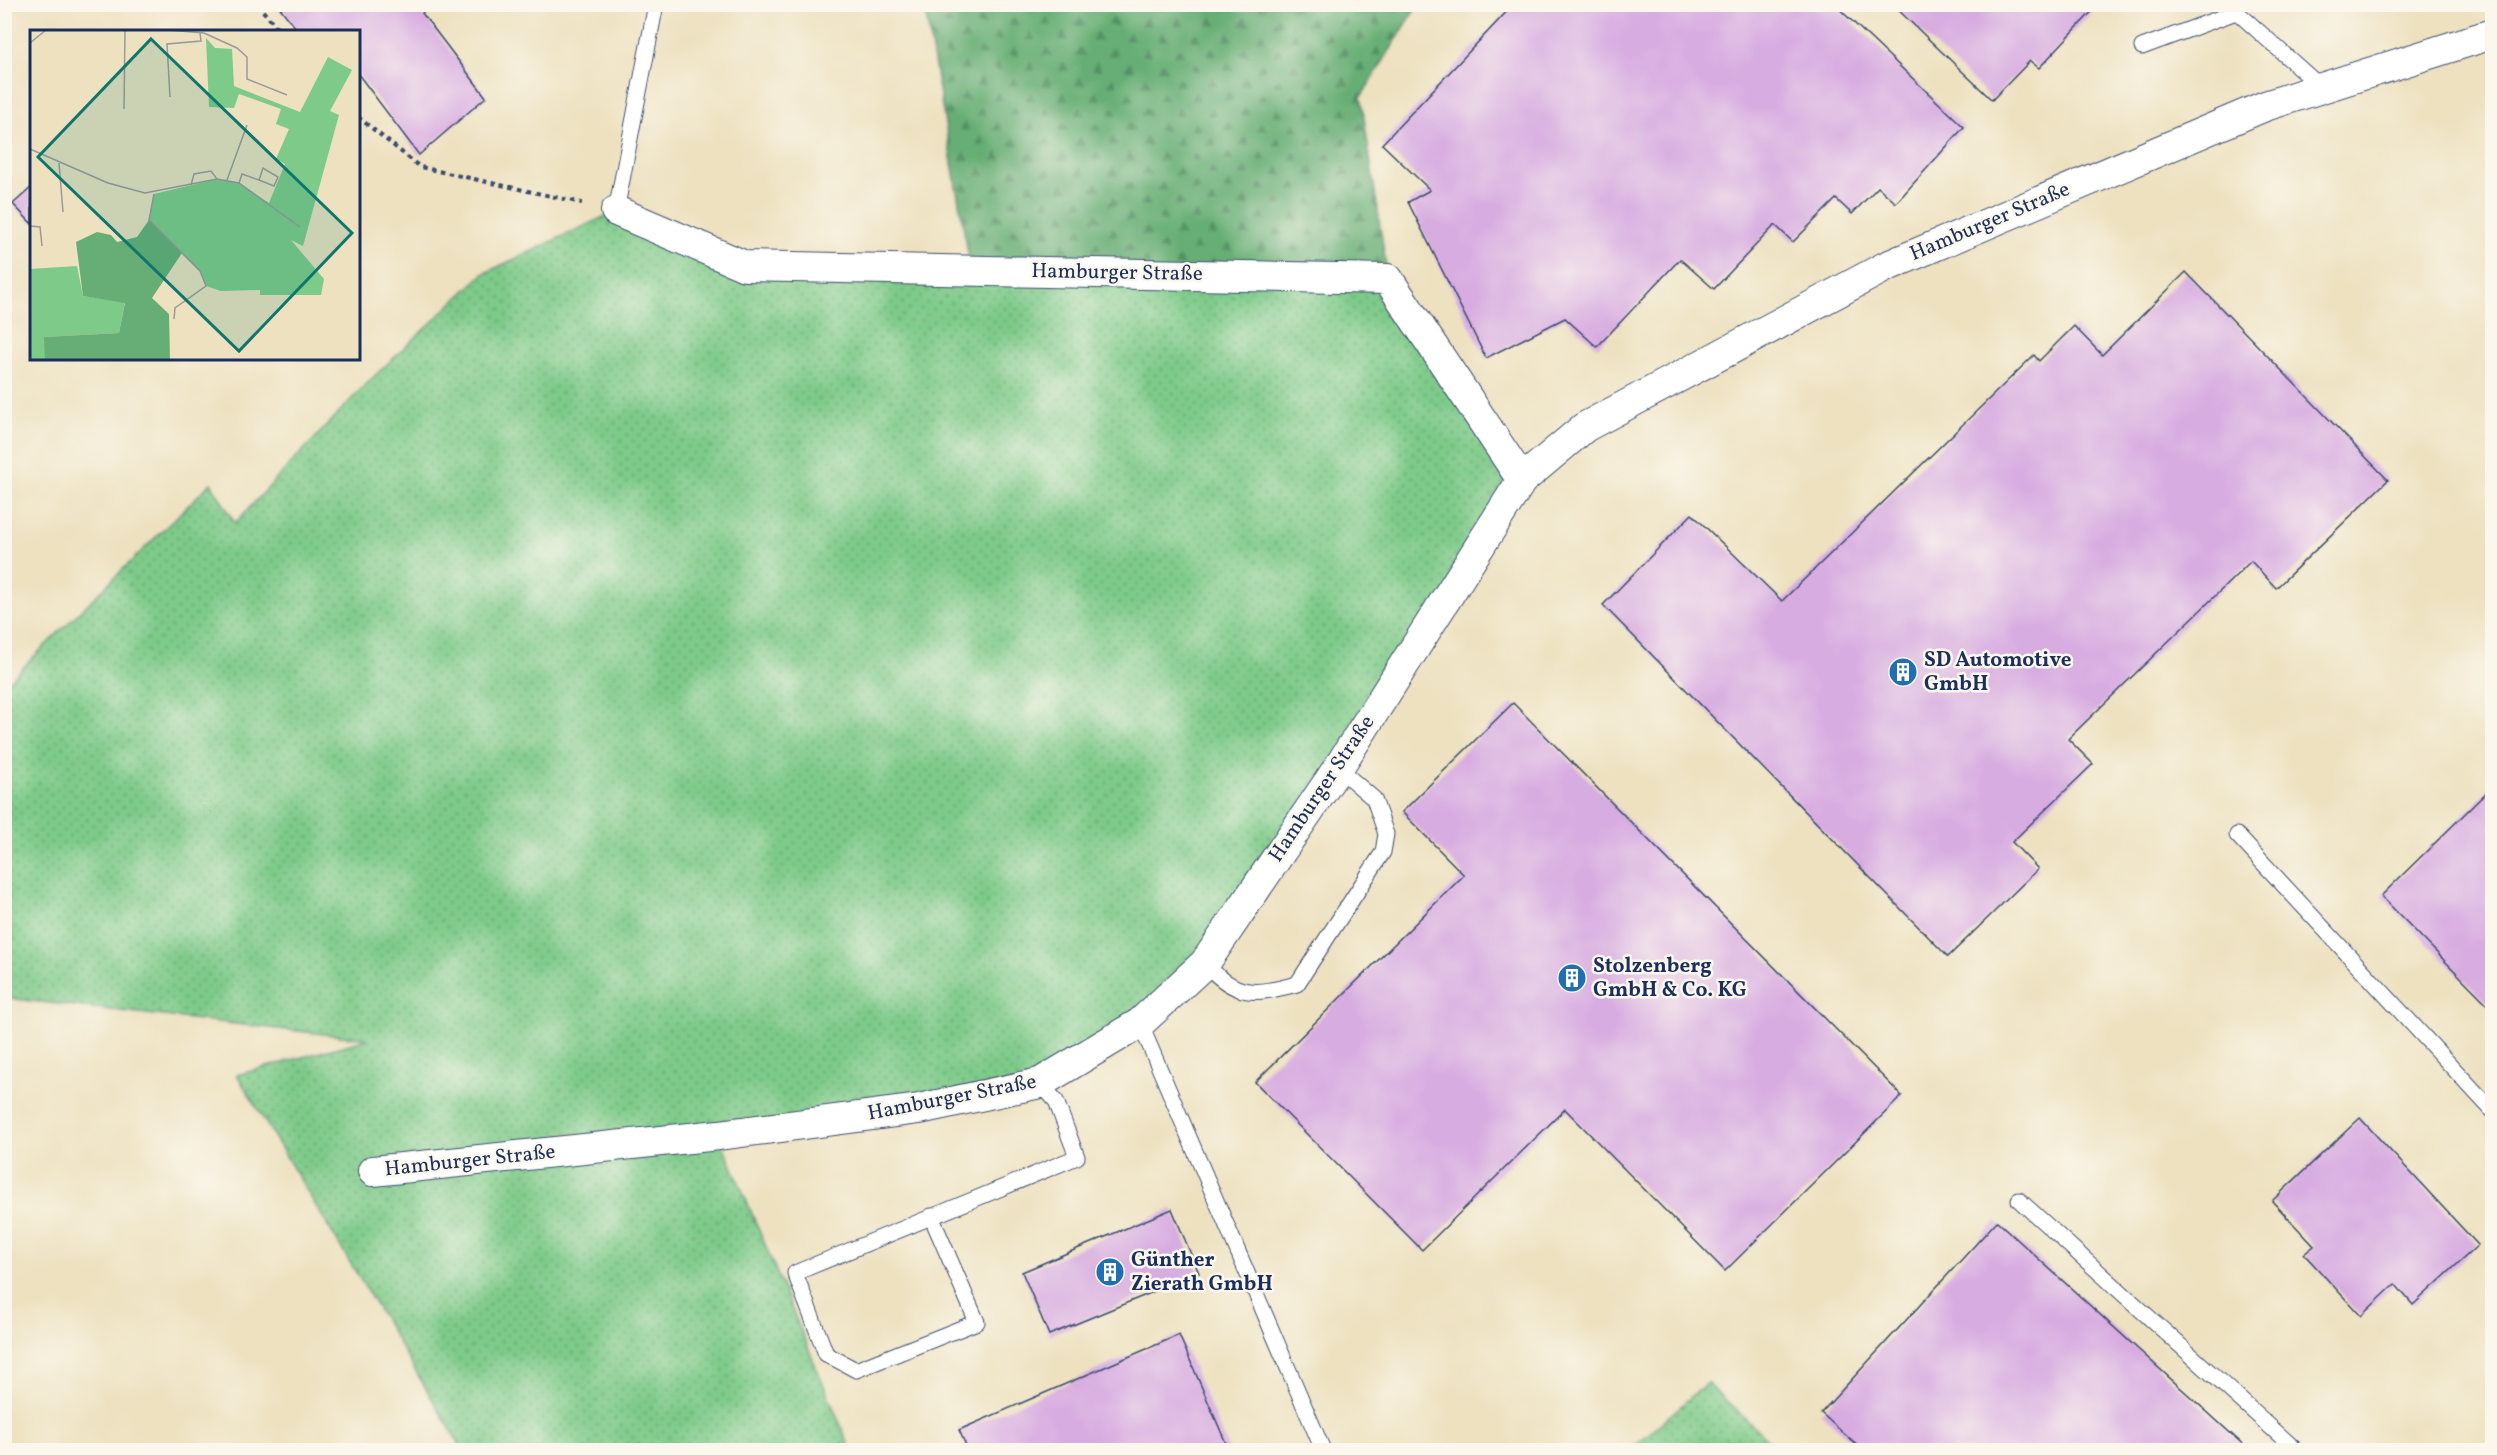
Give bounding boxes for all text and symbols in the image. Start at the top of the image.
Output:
inset map [30,30,360,360]
street label: Hamburger Straße [1905,175,2075,269]
street label: Hamburger Straße [1031,257,1203,289]
place label: SD Automotive GmbH [1924,646,2072,699]
building icon: SD Automotive GmbH [1887,656,1919,688]
street label: Hamburger Straße [1262,710,1382,868]
place label: Stolzenberg GmbH & Co. KG [1593,952,1747,1005]
building icon: Stolzenberg GmbH & Co. KG [1556,962,1588,994]
street label: Hamburger Straße [865,1067,1039,1129]
street label: Hamburger Straße [383,1138,557,1184]
place label: Günther Zierath GmbH [1131,1246,1273,1299]
building icon: Günther Zierath GmbH [1094,1256,1126,1288]

